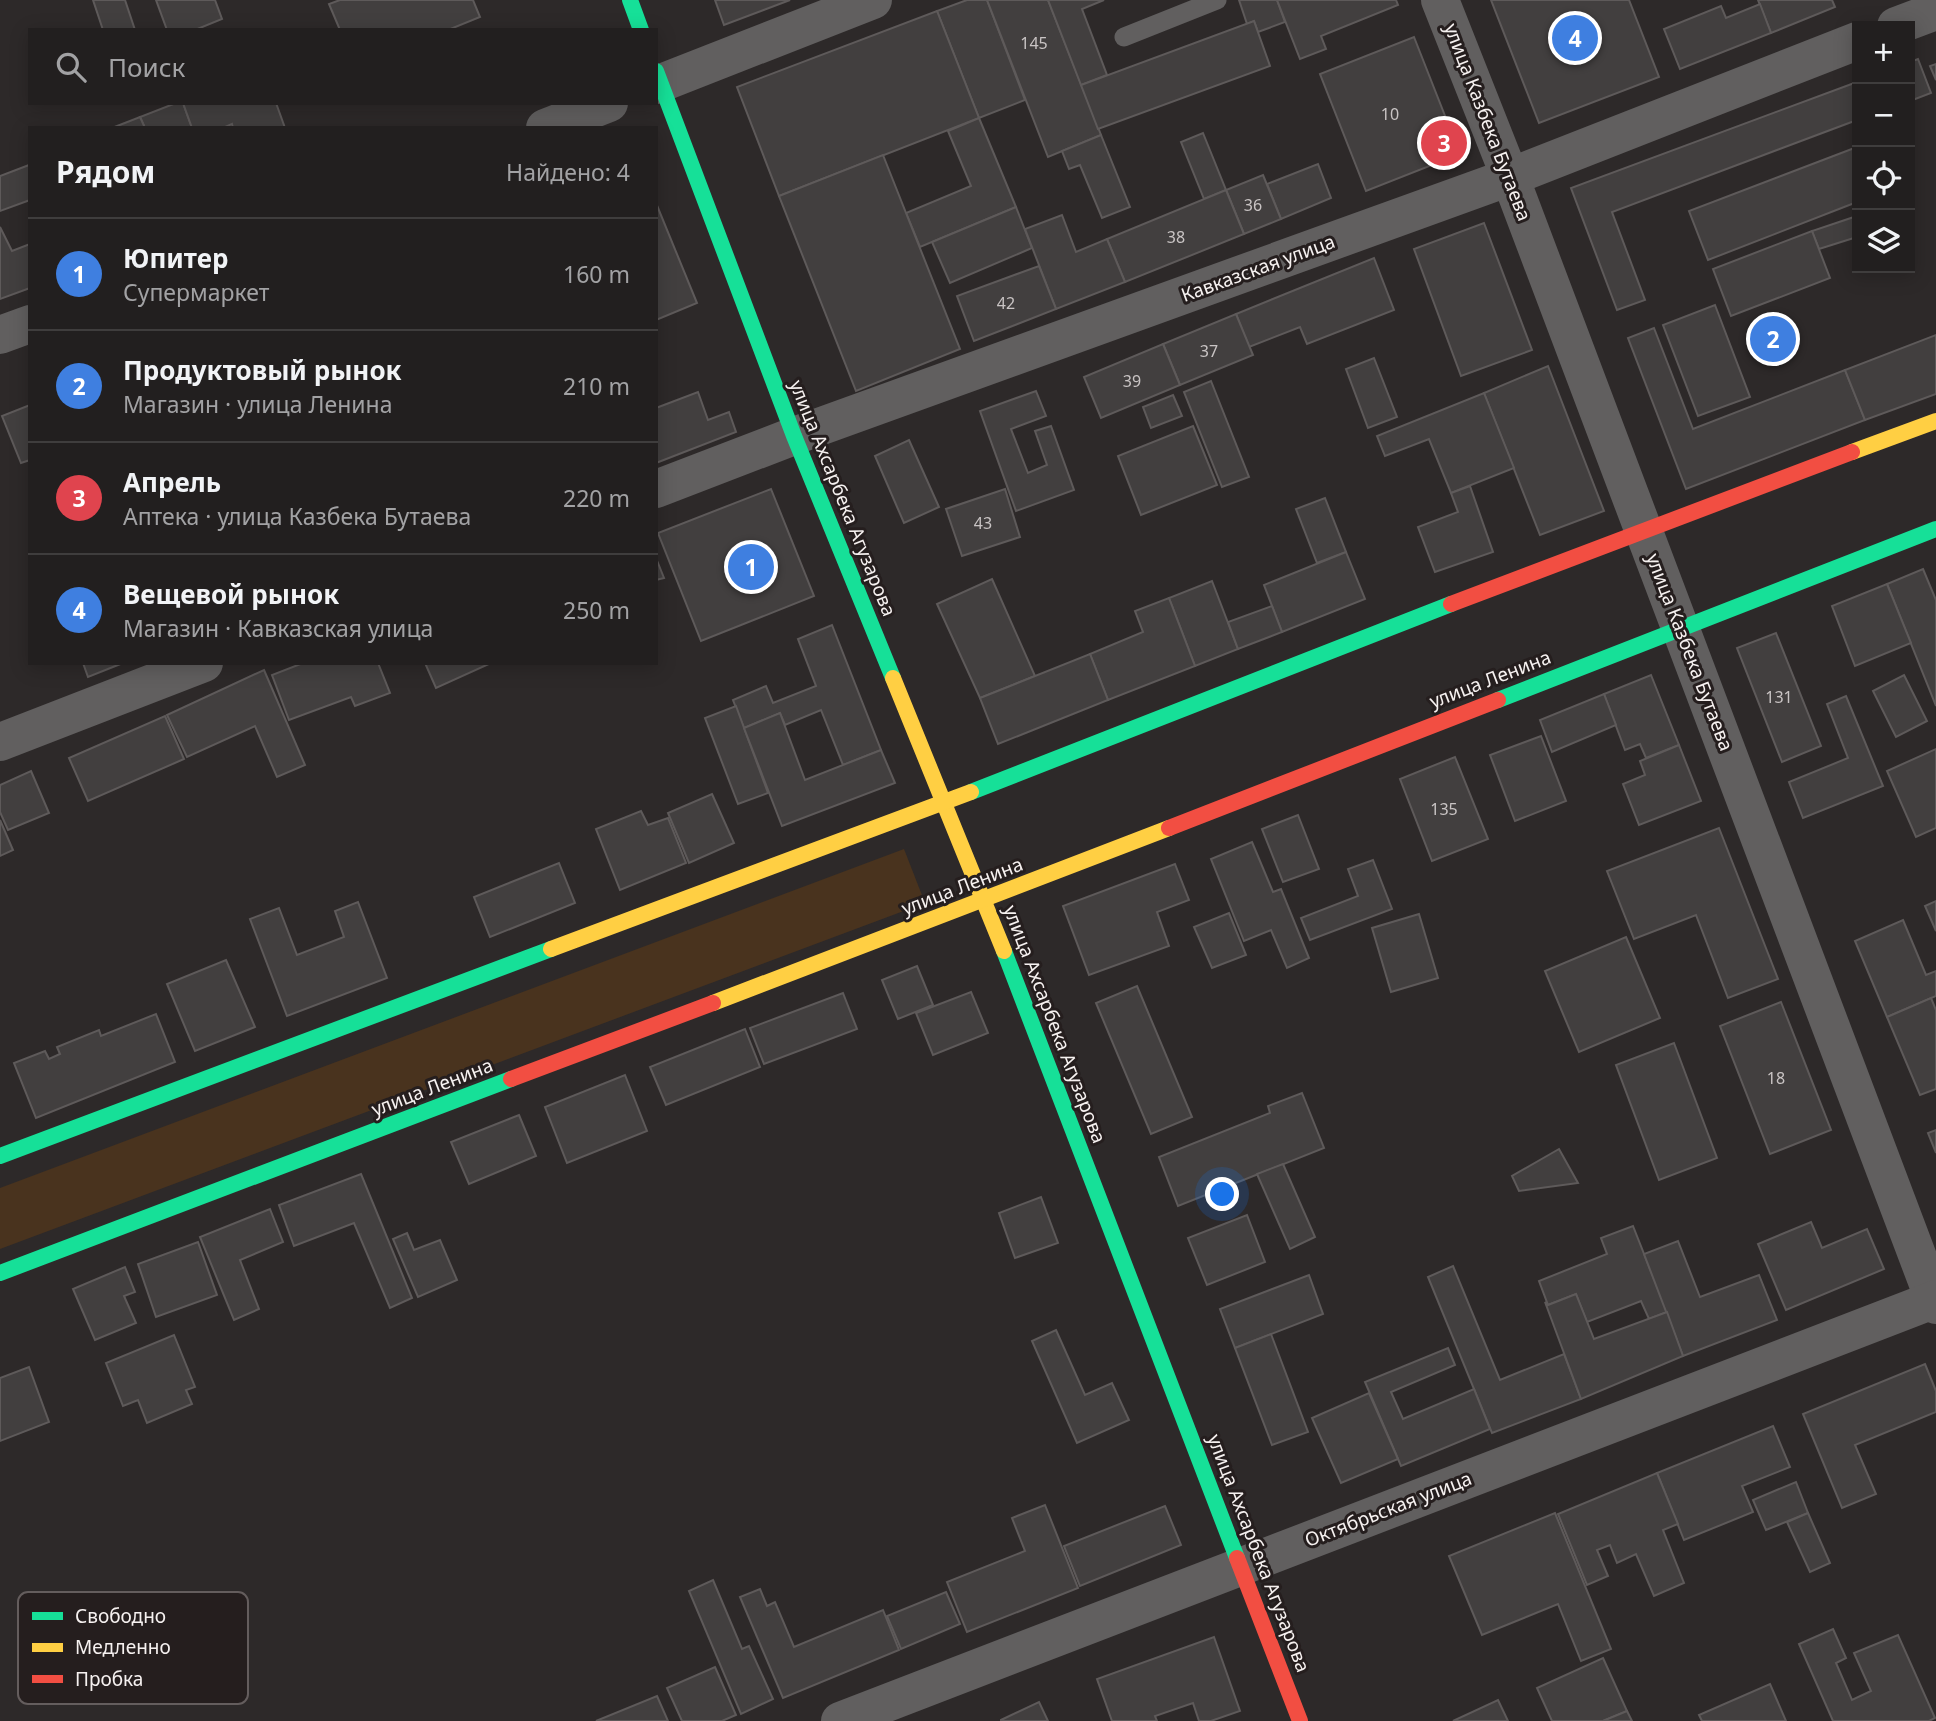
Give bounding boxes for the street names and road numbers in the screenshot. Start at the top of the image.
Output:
street label: улица Казбека Бутаева [1438,19,1538,225]
street label: Кавказская улица [1177,228,1339,308]
street label: улица Ахсарбека Агузарова [784,376,902,620]
street label: улица Казбека Бутаева [1640,549,1740,755]
street label: улица Ленина [1425,644,1555,714]
street label: улица Ленина [897,851,1027,921]
street label: улица Ахсарбека Агузарова [998,901,1112,1147]
street label: улица Ленина [367,1052,497,1122]
street label: улица Ахсарбека Агузарова [1202,1430,1316,1676]
street label: Октябрьская улица [1301,1465,1475,1553]

